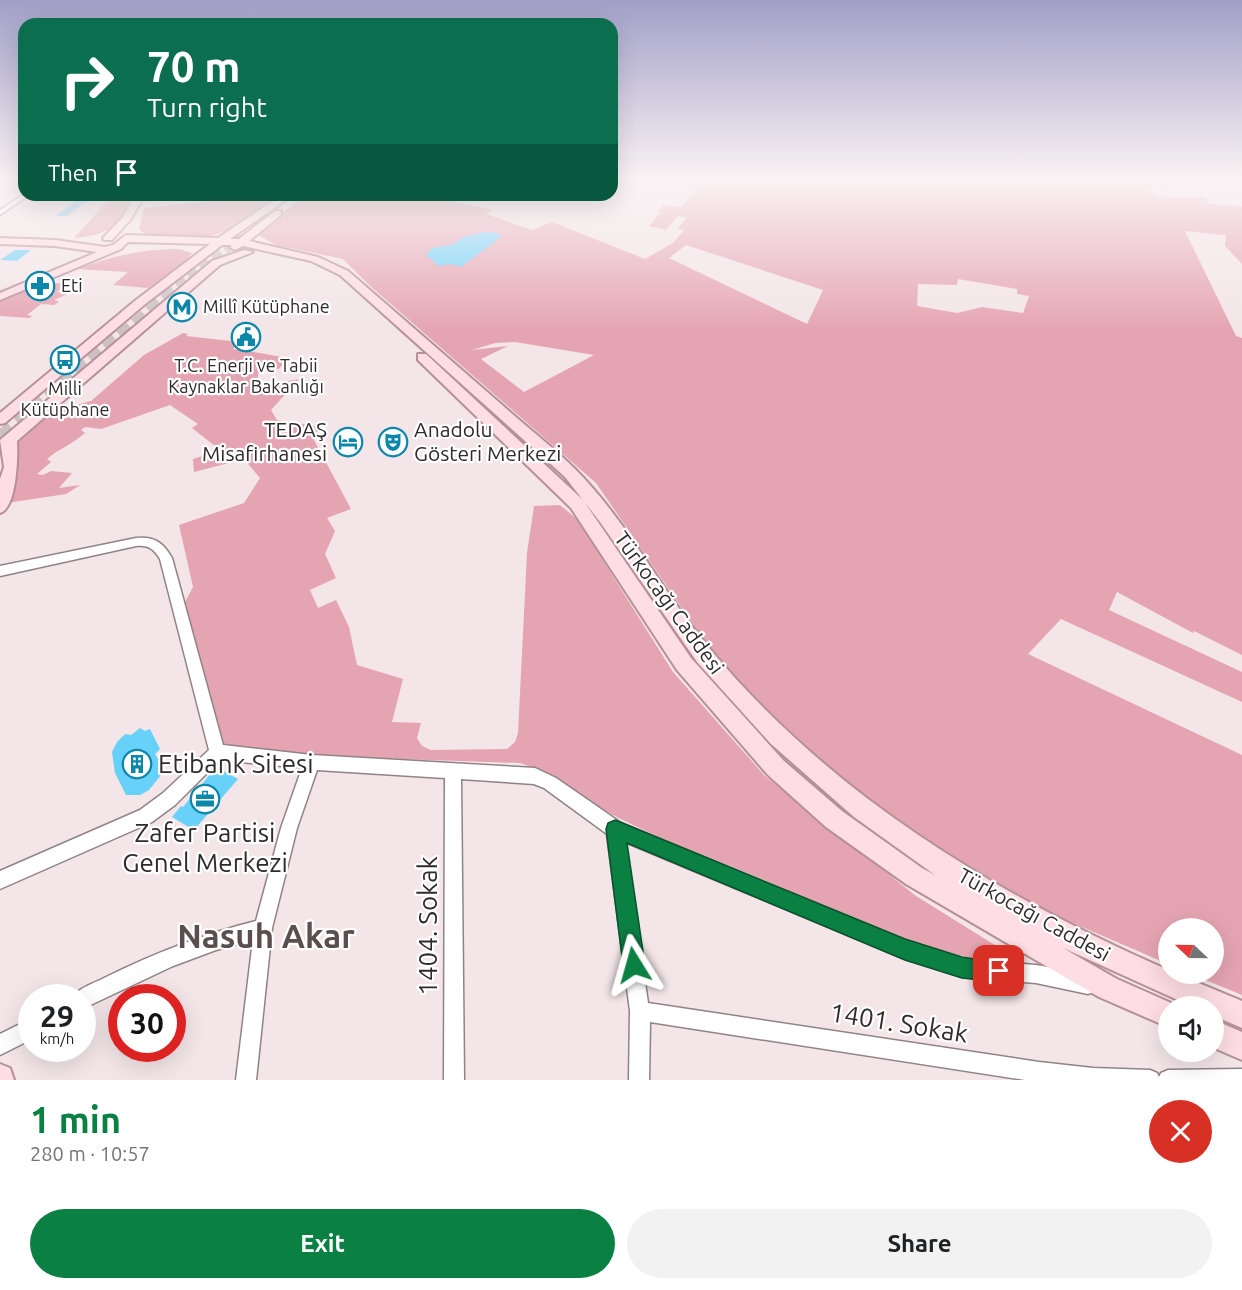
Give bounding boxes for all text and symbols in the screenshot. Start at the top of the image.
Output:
icon: right [48,42,126,120]
text: 70 m [147,43,241,90]
text: Turn right [147,92,267,122]
icon: arrive [110,156,143,189]
text: Then [48,160,98,185]
pharmacy icon: Eti [24,270,56,302]
place label: Eti [61,275,83,295]
metro station icon: Millî Kütüphane [166,291,198,323]
place label: Millî Kütüphane [203,296,330,316]
public building icon: T.C. Enerji ve Tabii Kaynaklar Bakanlığı [230,321,262,353]
bus stop icon: Milli Kütüphane [49,344,81,376]
place label: T.C. Enerji ve Tabii Kaynaklar Bakanlığı [168,355,324,396]
place label: Milli Kütüphane [21,378,109,419]
place label: TEDAŞ Misafirhanesi [202,417,327,465]
place label: Anadolu Gösteri Merkezi [414,417,561,465]
hotel icon: TEDAŞ Misafirhanesi [332,426,364,458]
theatre icon: Anadolu Gösteri Merkezi [377,426,409,458]
street label: Türkocağı Caddesi [610,527,729,678]
building icon: Etibank Sitesi [121,748,153,780]
place label: Etibank Sitesi [158,749,314,778]
office icon: Zafer Partisi Genel Merkezi [189,783,221,815]
place label: Zafer Partisi Genel Merkezi [122,818,288,877]
street label: 1404. Sokak [413,856,442,996]
street label: Türkocağı Caddesi [954,862,1115,966]
district label: Nasuh Akar [177,917,355,954]
north arrow [1158,918,1224,984]
map controls [1158,918,1224,1062]
position arrow [602,933,666,997]
pin [973,945,1024,996]
icon: arrive [982,954,1015,987]
speed limit sign: 30 [108,984,186,1062]
button: sound [1158,996,1224,1062]
street label: 1401. Sokak [828,997,970,1048]
text: 29 [40,999,74,1033]
text: km/h [40,1030,74,1047]
text: 1 min [30,1099,121,1140]
button: close [1149,1100,1212,1163]
text: 280 m · 10:57 [30,1142,150,1165]
button: Exit [30,1209,615,1278]
button: Share [627,1209,1212,1278]

